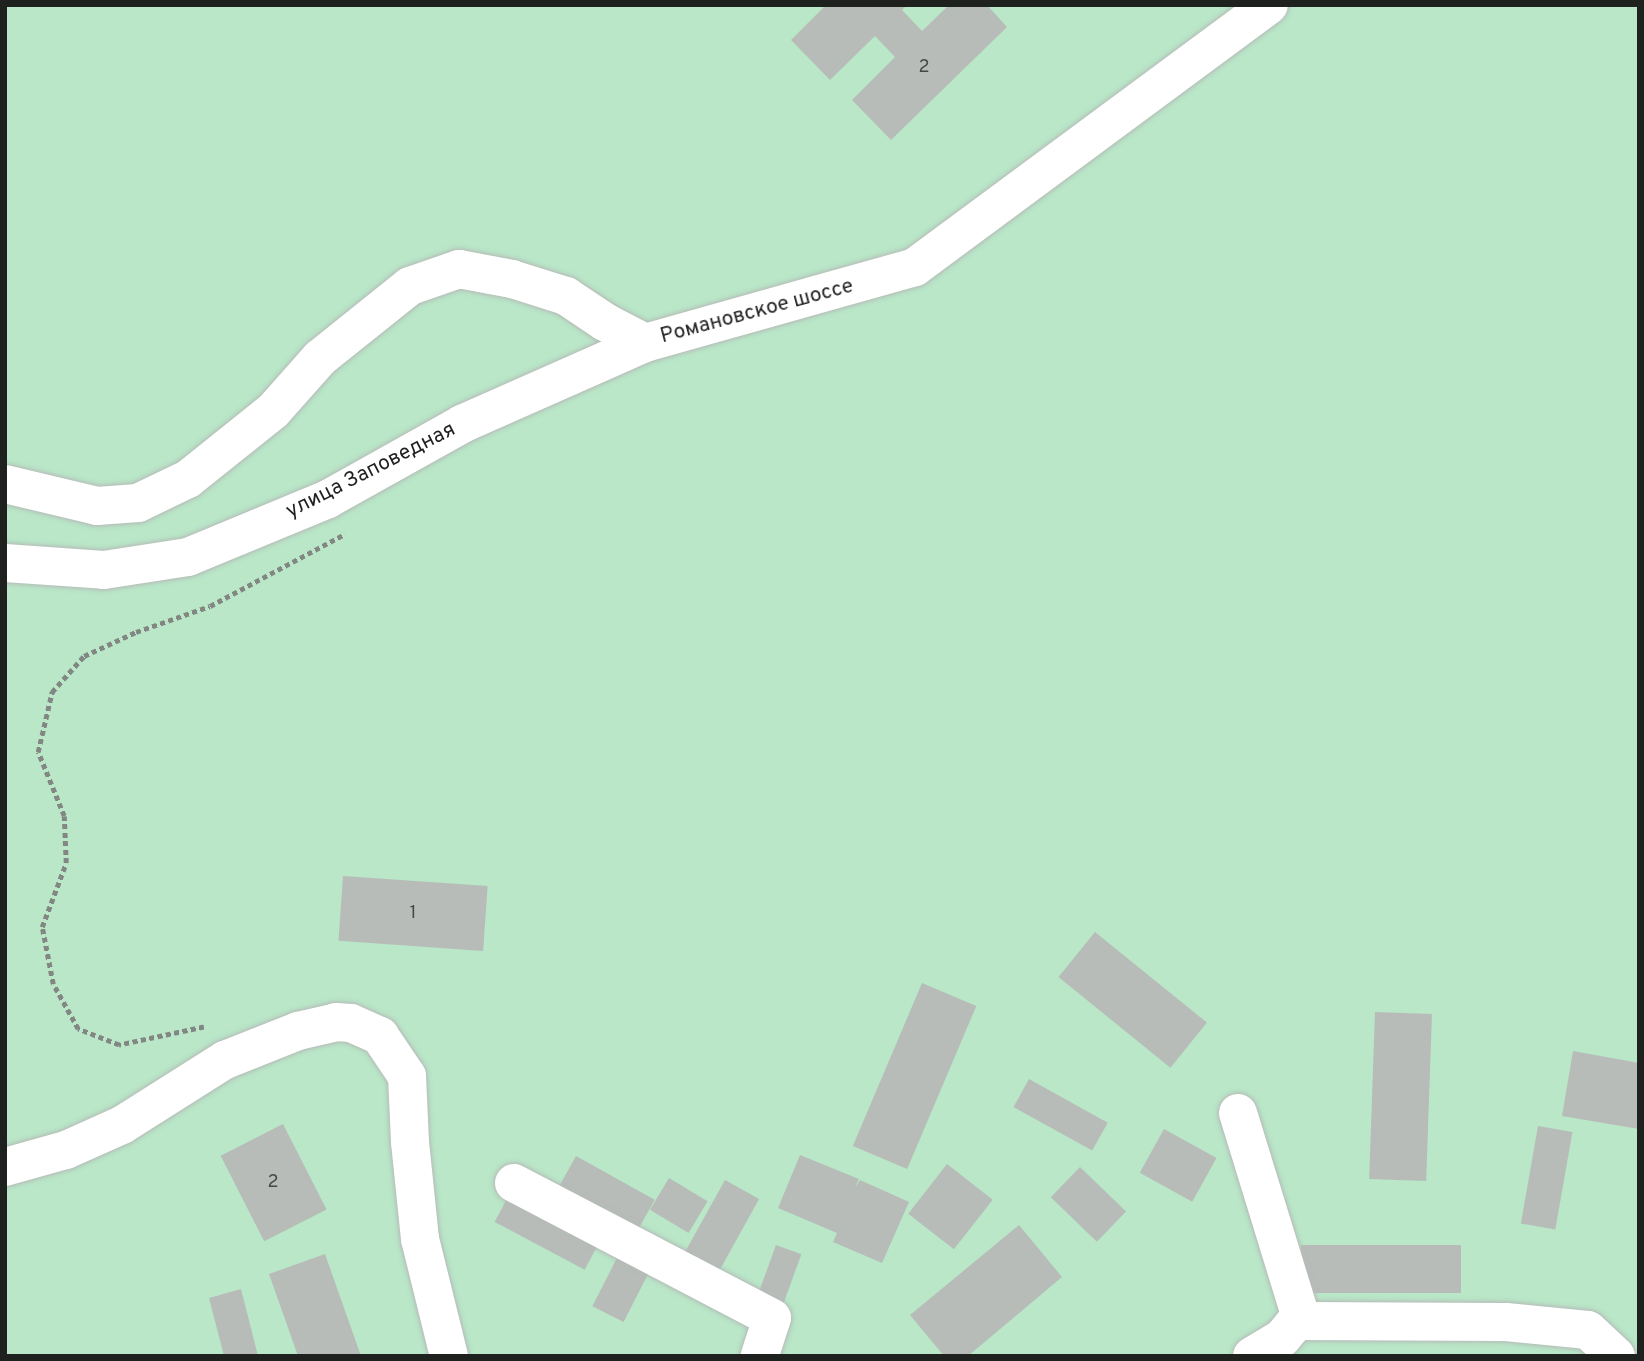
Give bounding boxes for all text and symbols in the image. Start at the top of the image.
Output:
house number: 2 [918,57,930,79]
street label: Романовское шоссе [658,274,856,350]
street label: улица Заповедная [282,417,460,525]
house number: 1 [410,903,416,925]
house number: 2 [267,1172,279,1194]

